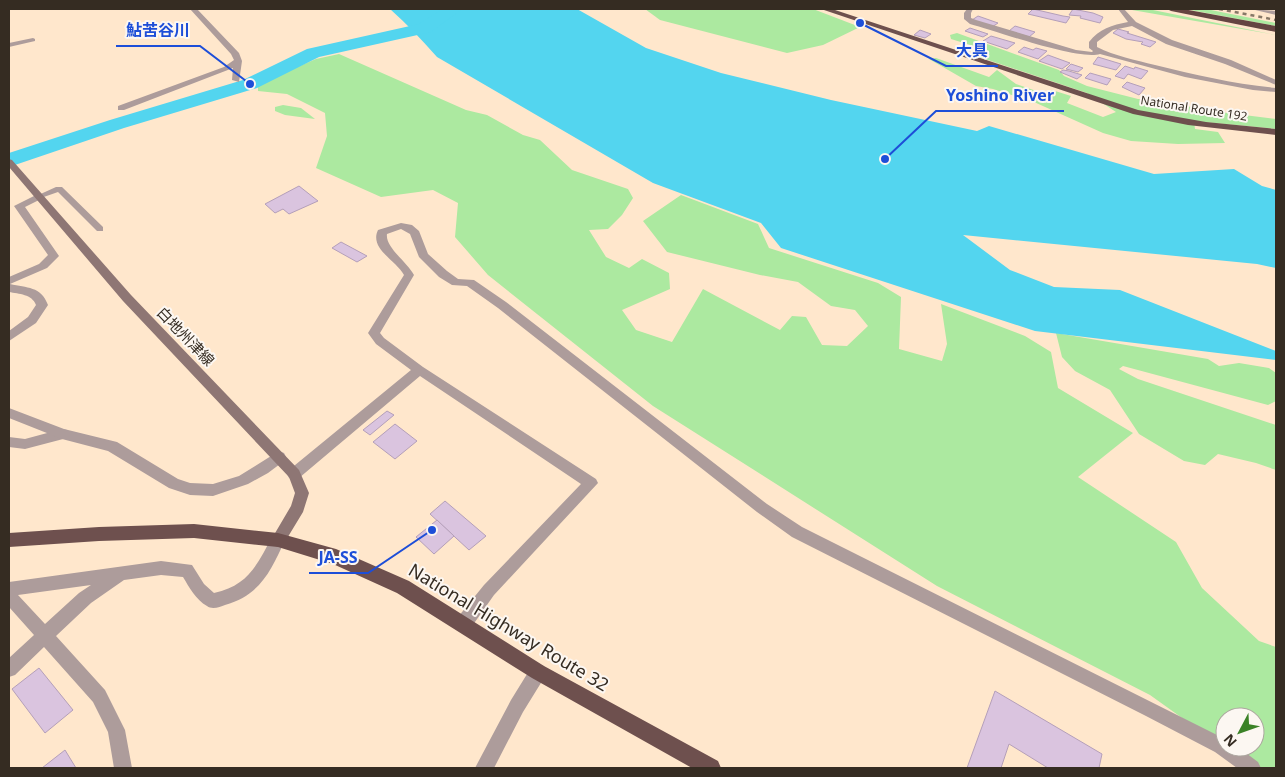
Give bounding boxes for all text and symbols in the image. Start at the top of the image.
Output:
callout: 鮎苦谷川 [116,15,200,46]
text: 鮎苦谷川 [126,19,190,41]
callout: 大具 [946,35,998,66]
text: 大具 [956,39,988,61]
callout: Yoshino River [936,80,1064,111]
text: Yoshino River [946,84,1054,106]
street label: National Route 192 [1139,91,1249,125]
street label: 白地州津線 [153,302,219,370]
callout: JA-SS [309,542,368,573]
text: JA-SS [316,546,358,568]
street label: National Highway Route 32 [404,558,614,696]
north arrow [1215,707,1265,757]
text: N [1219,730,1241,751]

